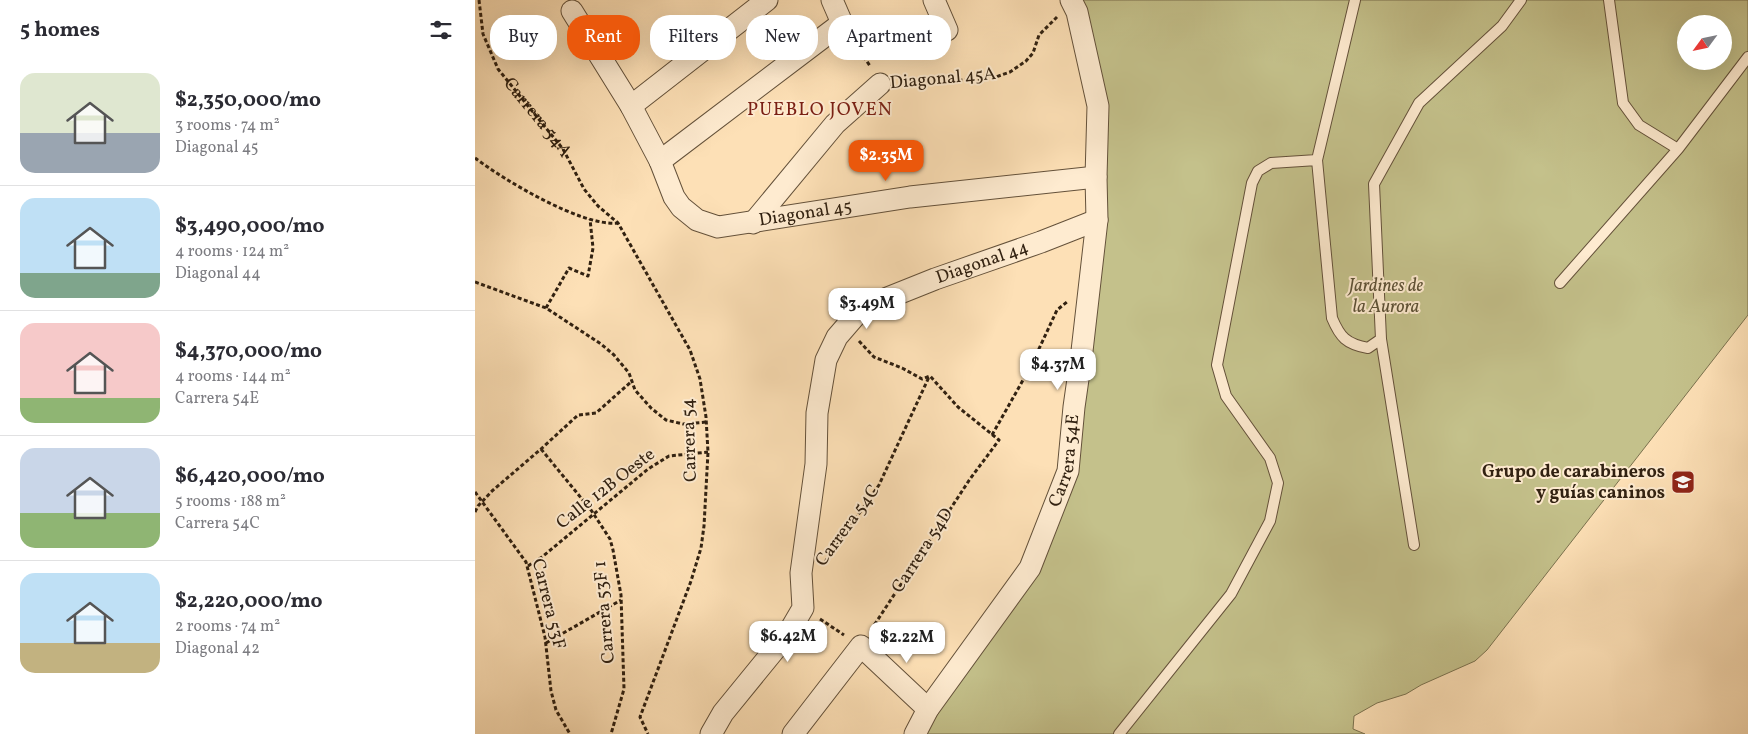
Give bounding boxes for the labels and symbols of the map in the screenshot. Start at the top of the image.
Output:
north arrow [1677,15,1733,70]
street label: Diagonal 45A [889,62,997,96]
street label: Carrera 54A [497,72,578,162]
district label: PUEBLO JOVEN [747,97,893,123]
pin: $2.35M [845,140,927,182]
street label: Diagonal 45 [757,194,854,233]
street label: Diagonal 44 [933,235,1032,290]
park label: Jardines de la Aurora [1347,274,1424,320]
pin: $3.49M [826,288,908,330]
pin: $4.37M [1017,348,1099,391]
street label: Carrera 54 [676,398,704,482]
street label: Carrera 54E [1043,413,1086,511]
street label: Calle 12B Oeste [551,442,661,536]
place label: Grupo de carabineros y guías caninos [1482,460,1665,506]
school or university icon: Grupo de carabineros y guías caninos [1670,469,1696,495]
street label: Carrera 54C [810,480,886,572]
street label: Carrera 54D [886,504,960,598]
street label: Carrera 53F [525,556,571,652]
street label: Carrera 53F 1 [588,560,622,664]
pin: $6.42M [747,620,829,663]
pin: $2.22M [866,622,948,664]

